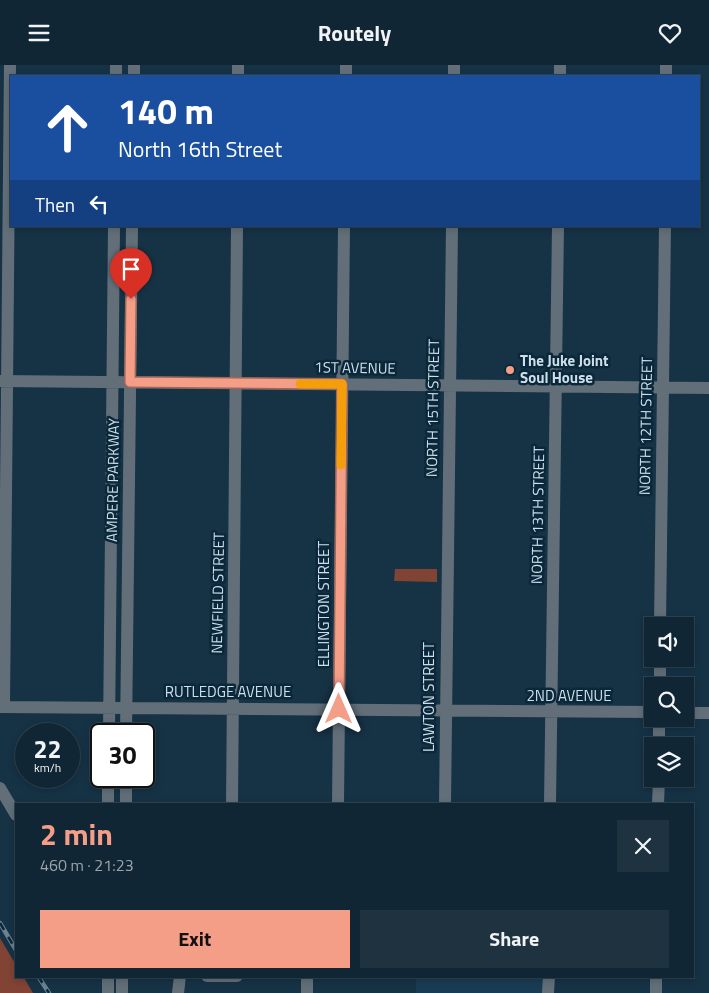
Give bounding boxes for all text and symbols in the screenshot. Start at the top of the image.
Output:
text: Routely [318,16,391,50]
icon: menu [25,19,53,47]
icon: heart [656,19,684,47]
text: 140 m [118,84,214,138]
icon: ahead [35,95,100,160]
text: North 16th Street [118,132,282,166]
text: Then [35,190,75,219]
icon: left [85,190,113,218]
pin [110,248,152,299]
icon: arrive [117,255,145,283]
street label: NORTH 15TH STREET [420,339,445,477]
place label: The Juke Joint Soul House [520,349,609,389]
street label: 1ST AVENUE [314,355,396,380]
street label: NORTH 12TH STREET [633,357,658,495]
marker: The Juke Joint Soul House [504,364,516,376]
street label: AMPERE PARKWAY [100,418,125,542]
street label: NORTH 13TH STREET [525,446,550,584]
street label: NEWFIELD STREET [205,532,230,654]
street label: ELLINGTON STREET [312,541,335,667]
map controls [644,617,694,787]
button: sound [644,617,694,667]
street label: LAWTON STREET [417,642,440,752]
button: search [644,677,694,727]
street label: RUTLEDGE AVENUE [165,680,291,703]
position arrow [312,682,364,734]
street label: 2ND AVENUE [526,684,612,707]
speed limit sign: 30 [90,723,155,788]
text: 22 [33,730,62,768]
button: layers [644,737,694,787]
text: km/h [34,758,61,777]
text: 2 min [40,811,113,857]
button: close [617,820,669,872]
text: 460 m · 21:23 [40,853,134,877]
button: Exit [40,910,350,968]
button: Share [360,910,669,968]

